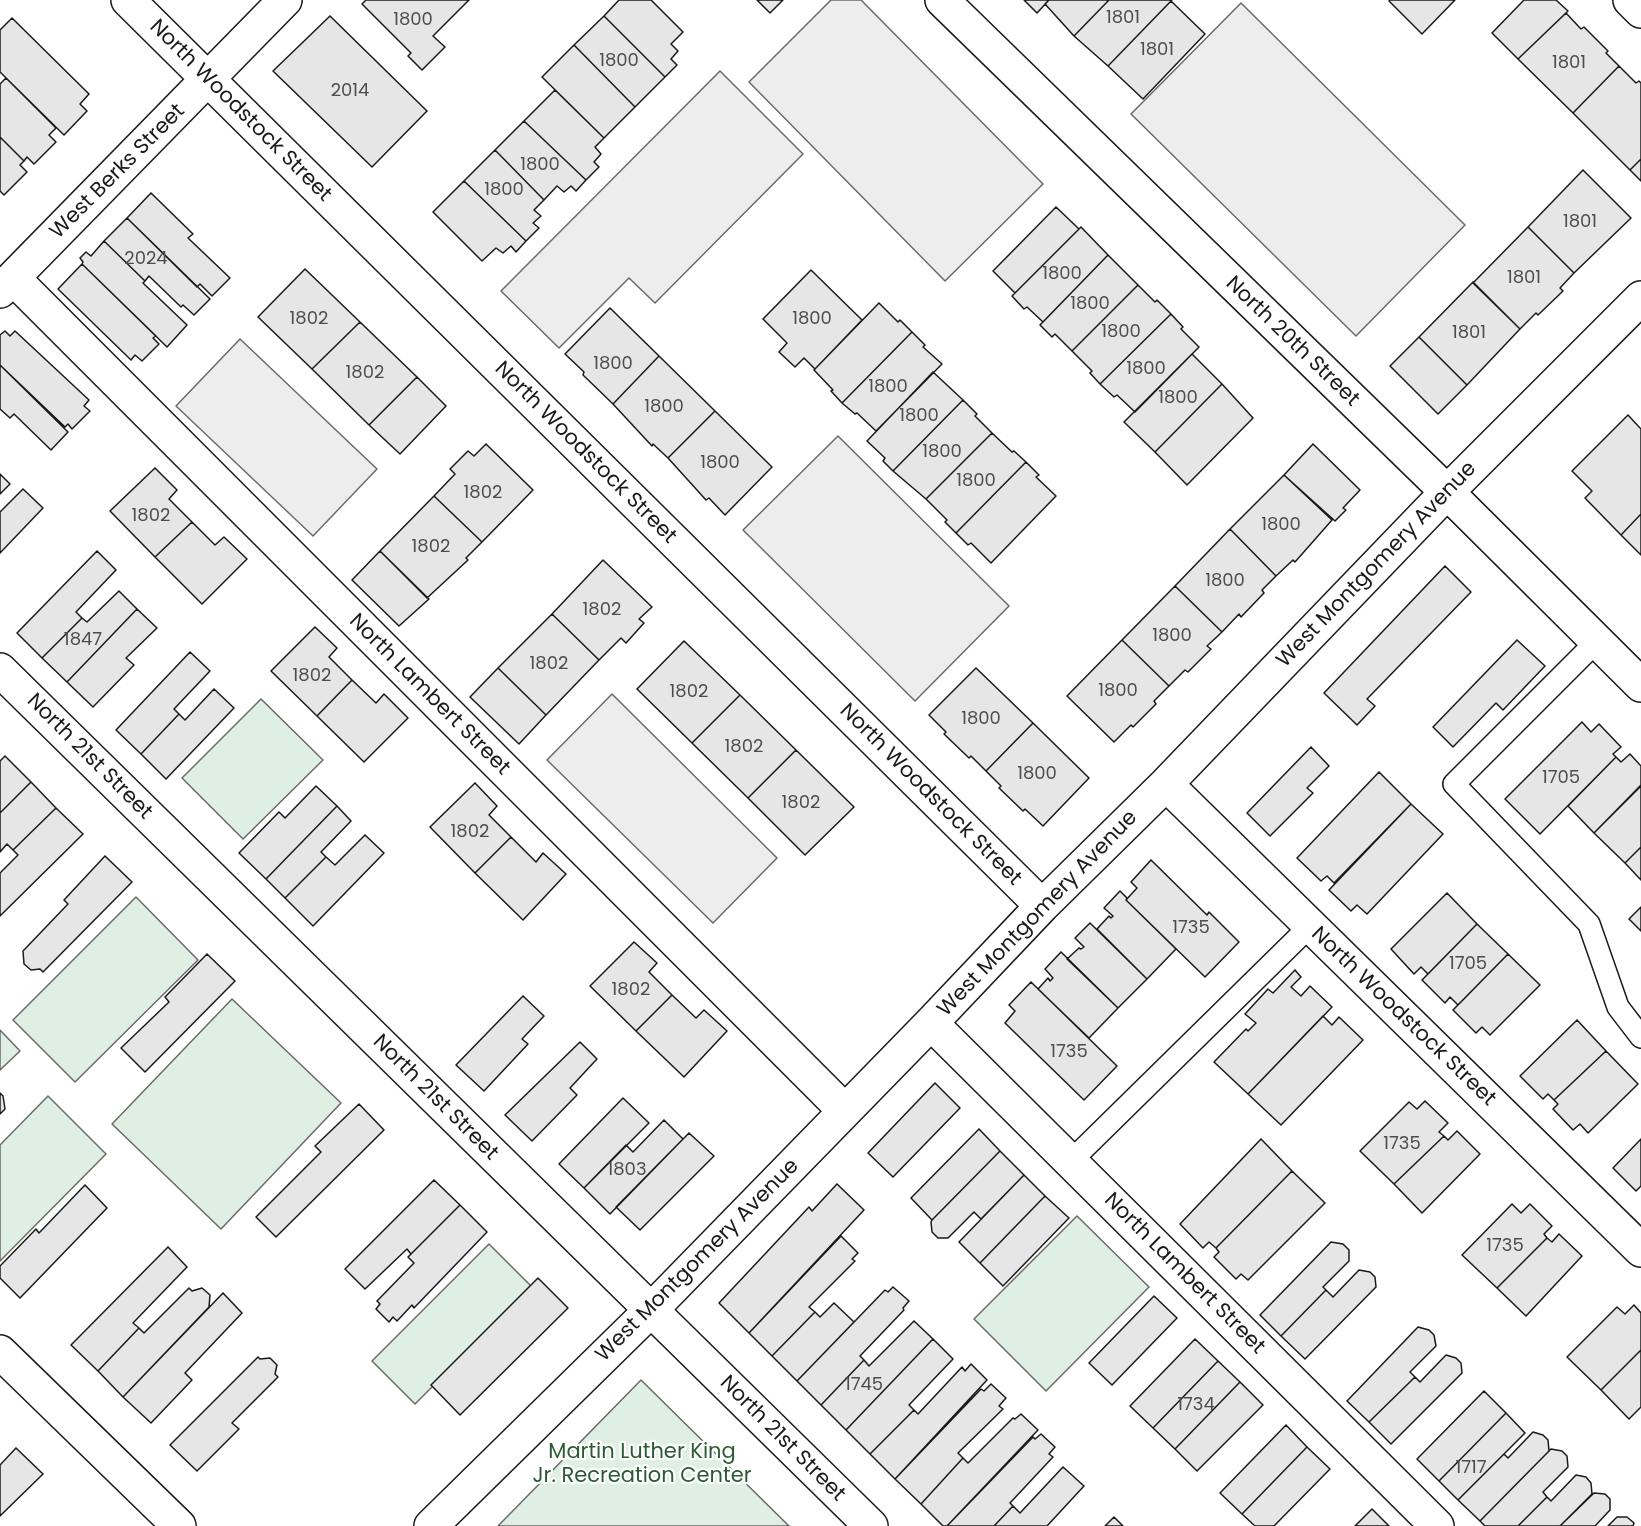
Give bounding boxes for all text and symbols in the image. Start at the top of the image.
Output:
house number: 1801 [1106,7,1140,29]
house number: 1800 [393,9,433,31]
street label: North Woodstock Street [144,15,336,207]
house number: 1801 [1140,39,1174,61]
house number: 1800 [599,50,639,72]
house number: 1801 [1552,52,1586,74]
house number: 2014 [331,80,369,102]
street label: West Berks Street [45,99,191,245]
house number: 1800 [520,154,560,176]
house number: 1800 [484,179,524,201]
house number: 1801 [1563,211,1597,233]
house number: 2024 [124,248,168,270]
house number: 1800 [1042,263,1082,285]
house number: 1801 [1507,267,1541,289]
street label: North 20th Street [1220,272,1364,412]
house number: 1800 [1070,293,1110,315]
house number: 1802 [290,308,328,330]
house number: 1800 [792,308,832,330]
house number: 1800 [1101,321,1141,343]
house number: 1801 [1452,322,1486,344]
house number: 1800 [593,353,633,375]
street label: North Woodstock Street [489,357,681,549]
house number: 1800 [1126,358,1166,380]
house number: 1802 [346,362,384,384]
house number: 1800 [868,376,908,398]
house number: 1800 [1158,387,1198,409]
house number: 1800 [644,396,684,418]
house number: 1800 [899,405,939,427]
house number: 1800 [922,441,962,463]
house number: 1800 [700,452,740,474]
street label: West Montgomery Avenue [1272,457,1482,673]
house number: 1800 [956,470,996,492]
house number: 1802 [464,482,502,504]
house number: 1802 [132,505,170,527]
house number: 1800 [1261,514,1301,536]
house number: 1802 [412,536,450,558]
house number: 1800 [1205,570,1245,592]
house number: 1802 [583,599,621,621]
street label: North Lambert Street [343,609,515,781]
house number: 1800 [1152,625,1192,647]
house number: 1847 [64,629,102,651]
house number: 1802 [530,653,568,675]
house number: 1802 [293,665,331,687]
house number: 1800 [1098,680,1138,702]
house number: 1802 [670,681,708,703]
street label: North 21st Street [21,689,157,825]
street label: North Woodstock Street [834,699,1026,891]
house number: 1800 [961,708,1001,730]
house number: 1802 [725,736,763,758]
house number: 1800 [1017,763,1057,785]
house number: 1705 [1542,767,1580,789]
house number: 1802 [782,792,820,814]
street label: West Montgomery Avenue [933,806,1143,1022]
house number: 1802 [451,821,489,843]
house number: 1735 [1172,917,1210,939]
street label: North Woodstock Street [1305,922,1501,1112]
house number: 1705 [1449,953,1487,975]
house number: 1802 [612,979,650,1001]
street label: North 21st Street [367,1030,503,1166]
house number: 1735 [1050,1041,1088,1063]
house number: 1735 [1383,1133,1421,1155]
street label: West Montgomery Avenue [591,1154,805,1368]
house number: 1803 [607,1159,647,1181]
street label: North Lambert Street [1098,1188,1270,1360]
house number: 1735 [1486,1235,1524,1257]
street label: North 21st Street [714,1371,850,1507]
house number: 1745 [845,1374,883,1396]
house number: 1734 [1177,1394,1215,1416]
park label: Martin Luther King Jr. Recreation Center [532,1440,752,1490]
house number: 1717 [1455,1457,1487,1479]

